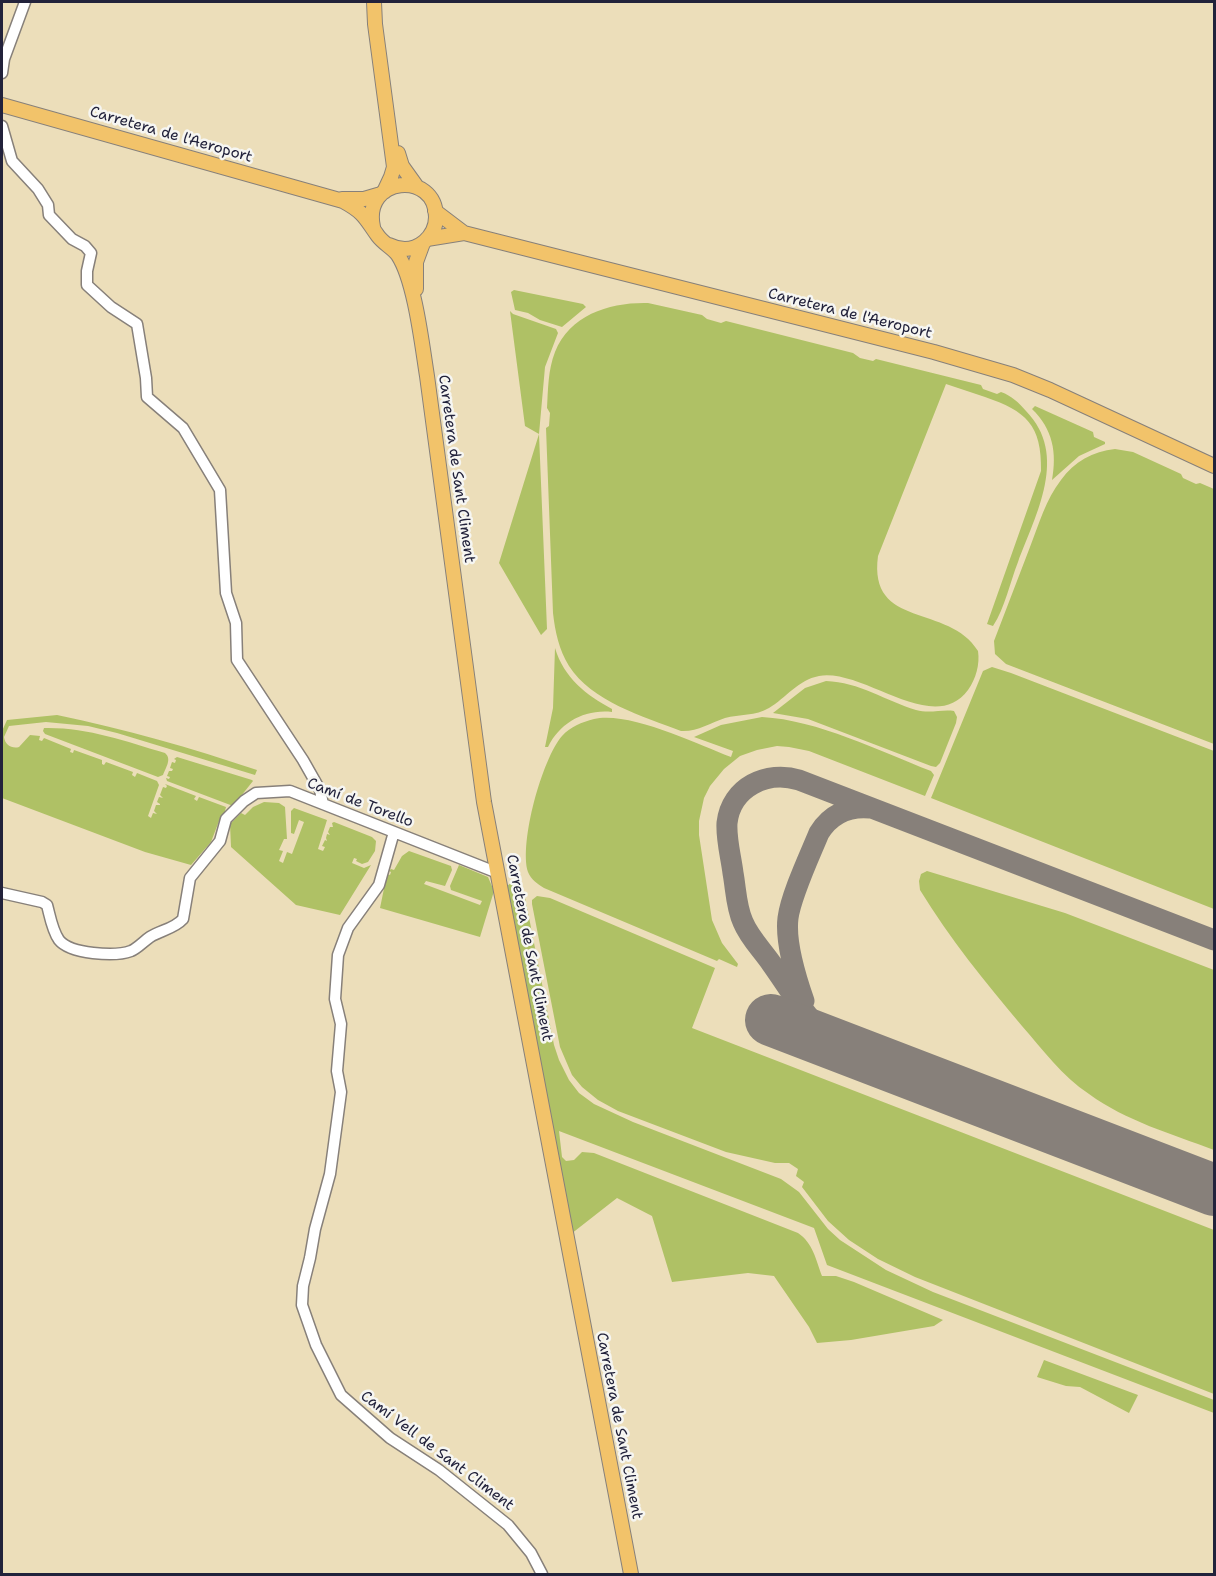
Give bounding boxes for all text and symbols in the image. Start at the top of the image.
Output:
street label: Carretera de l'Aeroport [88,103,254,167]
street label: Carretera de l'Aeroport [766,285,934,343]
street label: Carretera de Sant Climent [434,374,478,564]
street label: Camí de Torello [304,774,416,832]
street label: Carretera de Sant Climent [502,853,556,1043]
street label: Carretera de Sant Climent [592,1331,646,1521]
street label: Camí Vell de Sant Climent [357,1387,517,1515]

